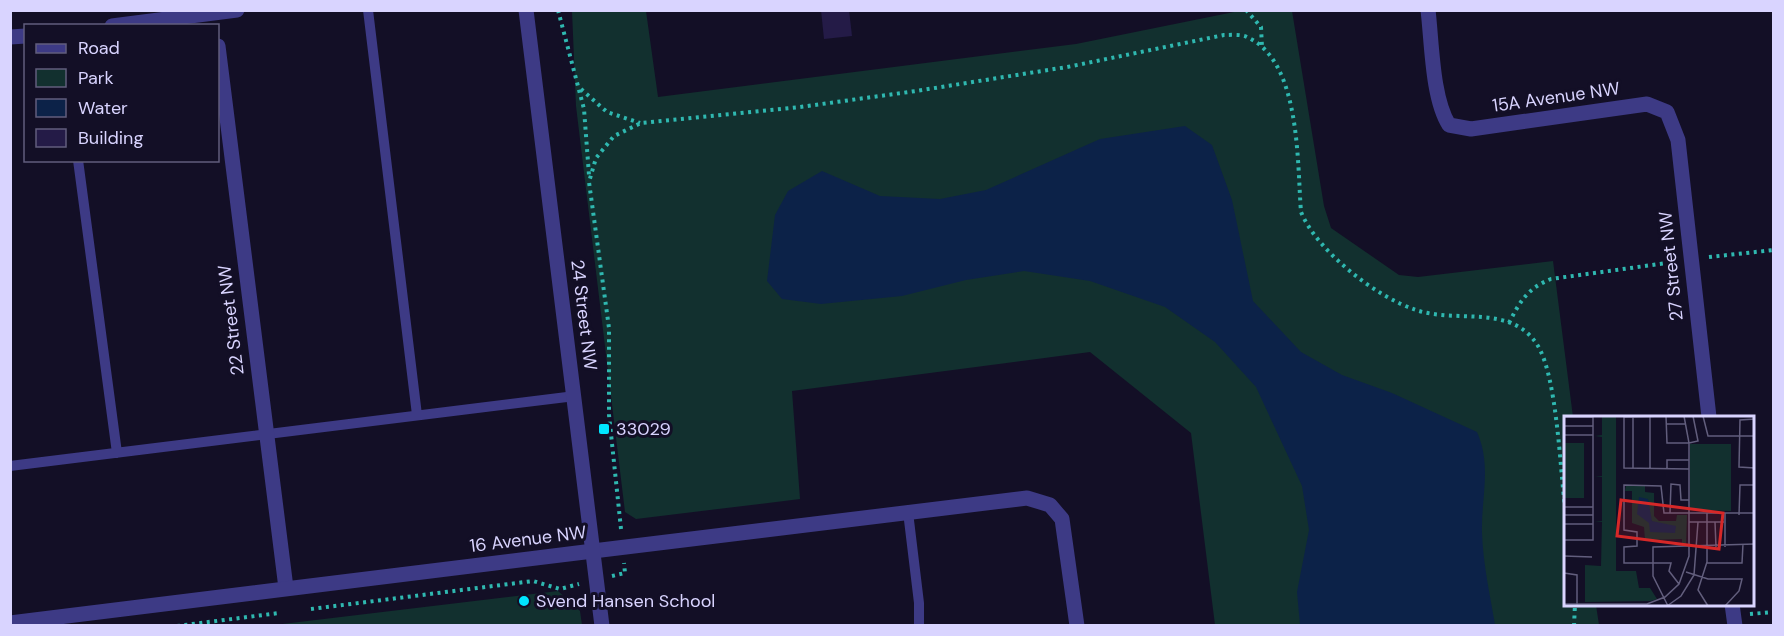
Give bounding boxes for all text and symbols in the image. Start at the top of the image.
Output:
legend [24,24,219,162]
text: Road [78,36,120,60]
text: Park [78,66,114,90]
street label: 15A Avenue NW [1491,76,1621,118]
text: Water [78,96,128,120]
text: Building [78,126,143,150]
street label: 27 Street NW [1653,210,1689,322]
street label: 24 Street NW [565,258,603,372]
street label: 22 Street NW [212,263,250,377]
inset map [1564,416,1754,606]
place label: 33029 [616,417,671,441]
marker: 33029 [597,422,611,436]
street label: 16 Avenue NW [468,520,588,558]
place label: Svend Hansen School [536,589,715,613]
marker: Svend Hansen School [517,594,531,608]

